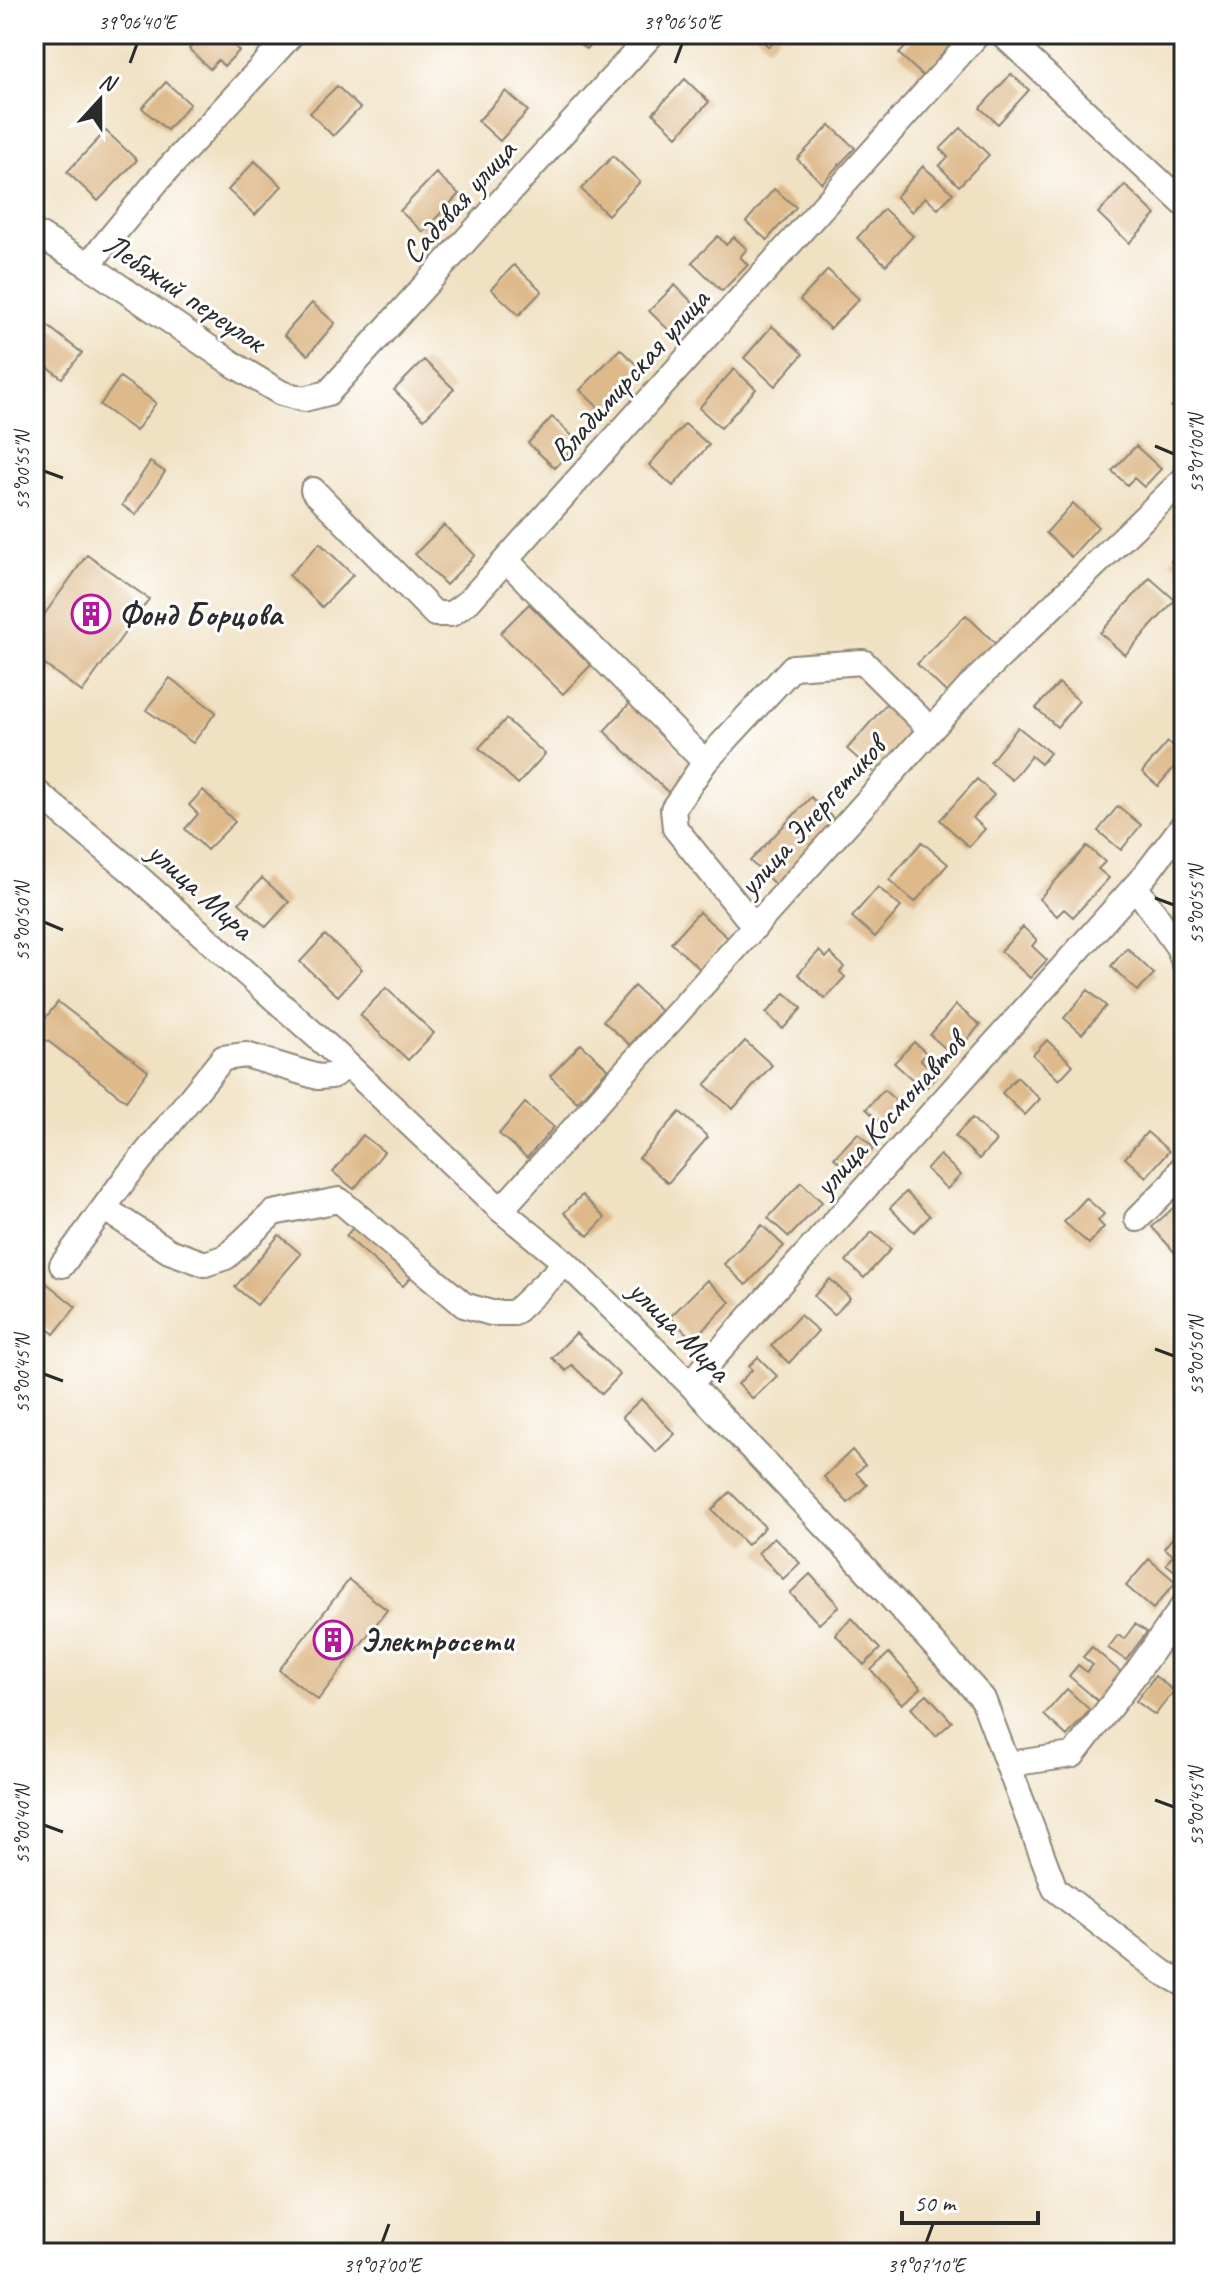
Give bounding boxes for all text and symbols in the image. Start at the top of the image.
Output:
text: 39°06'40"E [98,10,178,35]
text: 39°06'50"E [643,10,723,35]
north arrow [60,60,140,140]
text: N [95,67,121,99]
street label: Садовая улица [392,129,526,272]
street label: Лебяжий переулок [96,223,276,363]
street label: Владимирская улица [541,278,720,471]
text: 53°01'00"N [1184,412,1209,493]
text: 53°00'55"N [10,429,35,510]
building icon: Фонд Борцова [70,593,112,635]
place label: Фонд Борцова [119,594,284,635]
street label: улица Энергетиков [727,723,898,906]
street label: улица Мира [138,831,264,950]
text: 53°00'55"N [1184,863,1209,944]
text: 53°00'50"N [10,880,35,961]
street label: улица Космонавтов [803,1019,978,1207]
street label: улица Мира [618,1269,741,1392]
text: 53°00'50"N [1184,1314,1209,1395]
text: 53°00'45"N [10,1332,35,1413]
building icon: Электросети [312,1619,354,1661]
place label: Электросети [361,1620,515,1661]
text: 53°00'45"N [1184,1765,1209,1846]
text: 53°00'40"N [10,1783,35,1864]
scale bar [902,2175,1038,2225]
text: 50 m [914,2188,957,2218]
text: 39°07'00"E [343,2253,423,2278]
text: 39°07'10"E [887,2253,967,2278]

